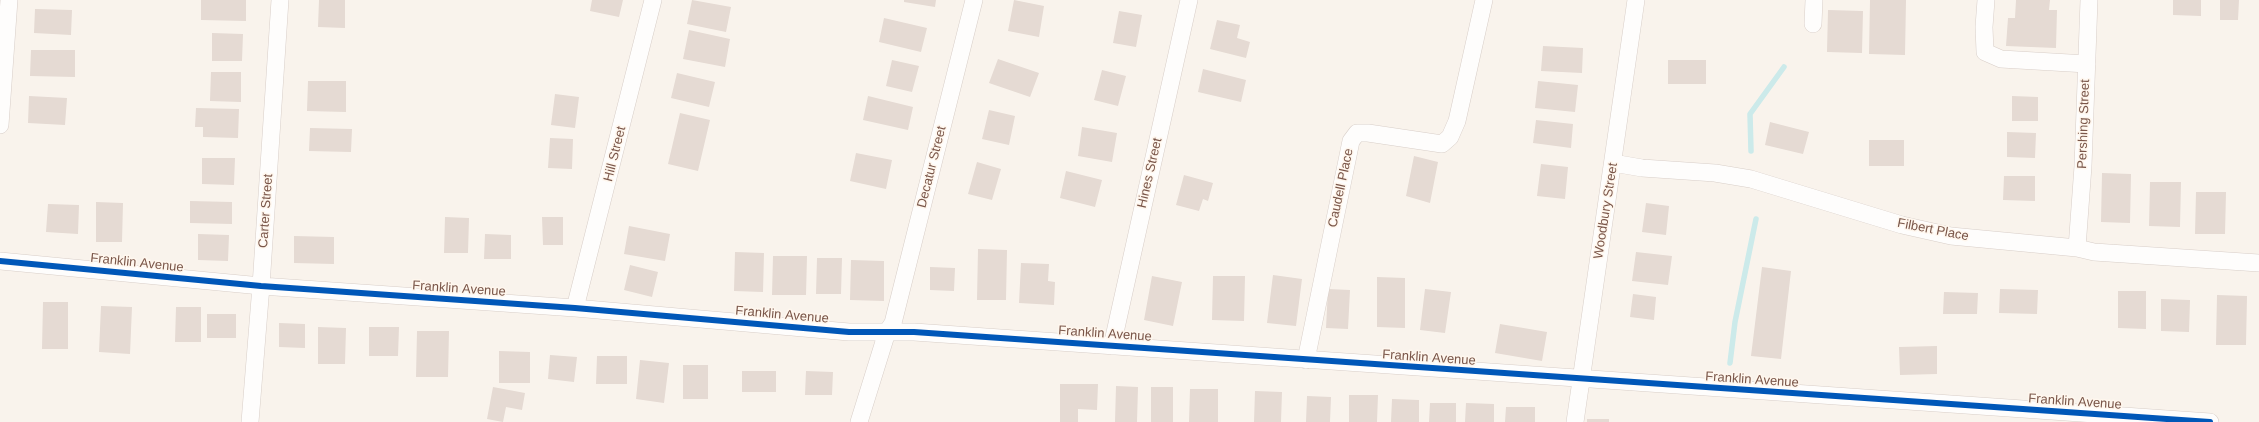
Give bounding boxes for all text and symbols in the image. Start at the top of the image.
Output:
street label: Pershing Street [2075,79,2093,169]
street label: Decatur Street [914,124,950,210]
street label: Hill Street [601,125,629,183]
street label: Hines Street [1134,136,1166,210]
street label: Caudell Place [1325,147,1357,229]
street label: Woodbury Street [1591,162,1621,260]
street label: Carter Street [256,173,276,249]
street label: Filbert Place [1896,215,1970,245]
street label: Franklin Avenue [90,250,184,276]
street label: Franklin Avenue [412,278,506,300]
street label: Franklin Avenue [735,303,829,327]
street label: Franklin Avenue [1058,323,1152,345]
street label: Franklin Avenue [1382,347,1476,369]
street label: Franklin Avenue [1705,369,1799,391]
street label: Franklin Avenue [2028,391,2122,413]

